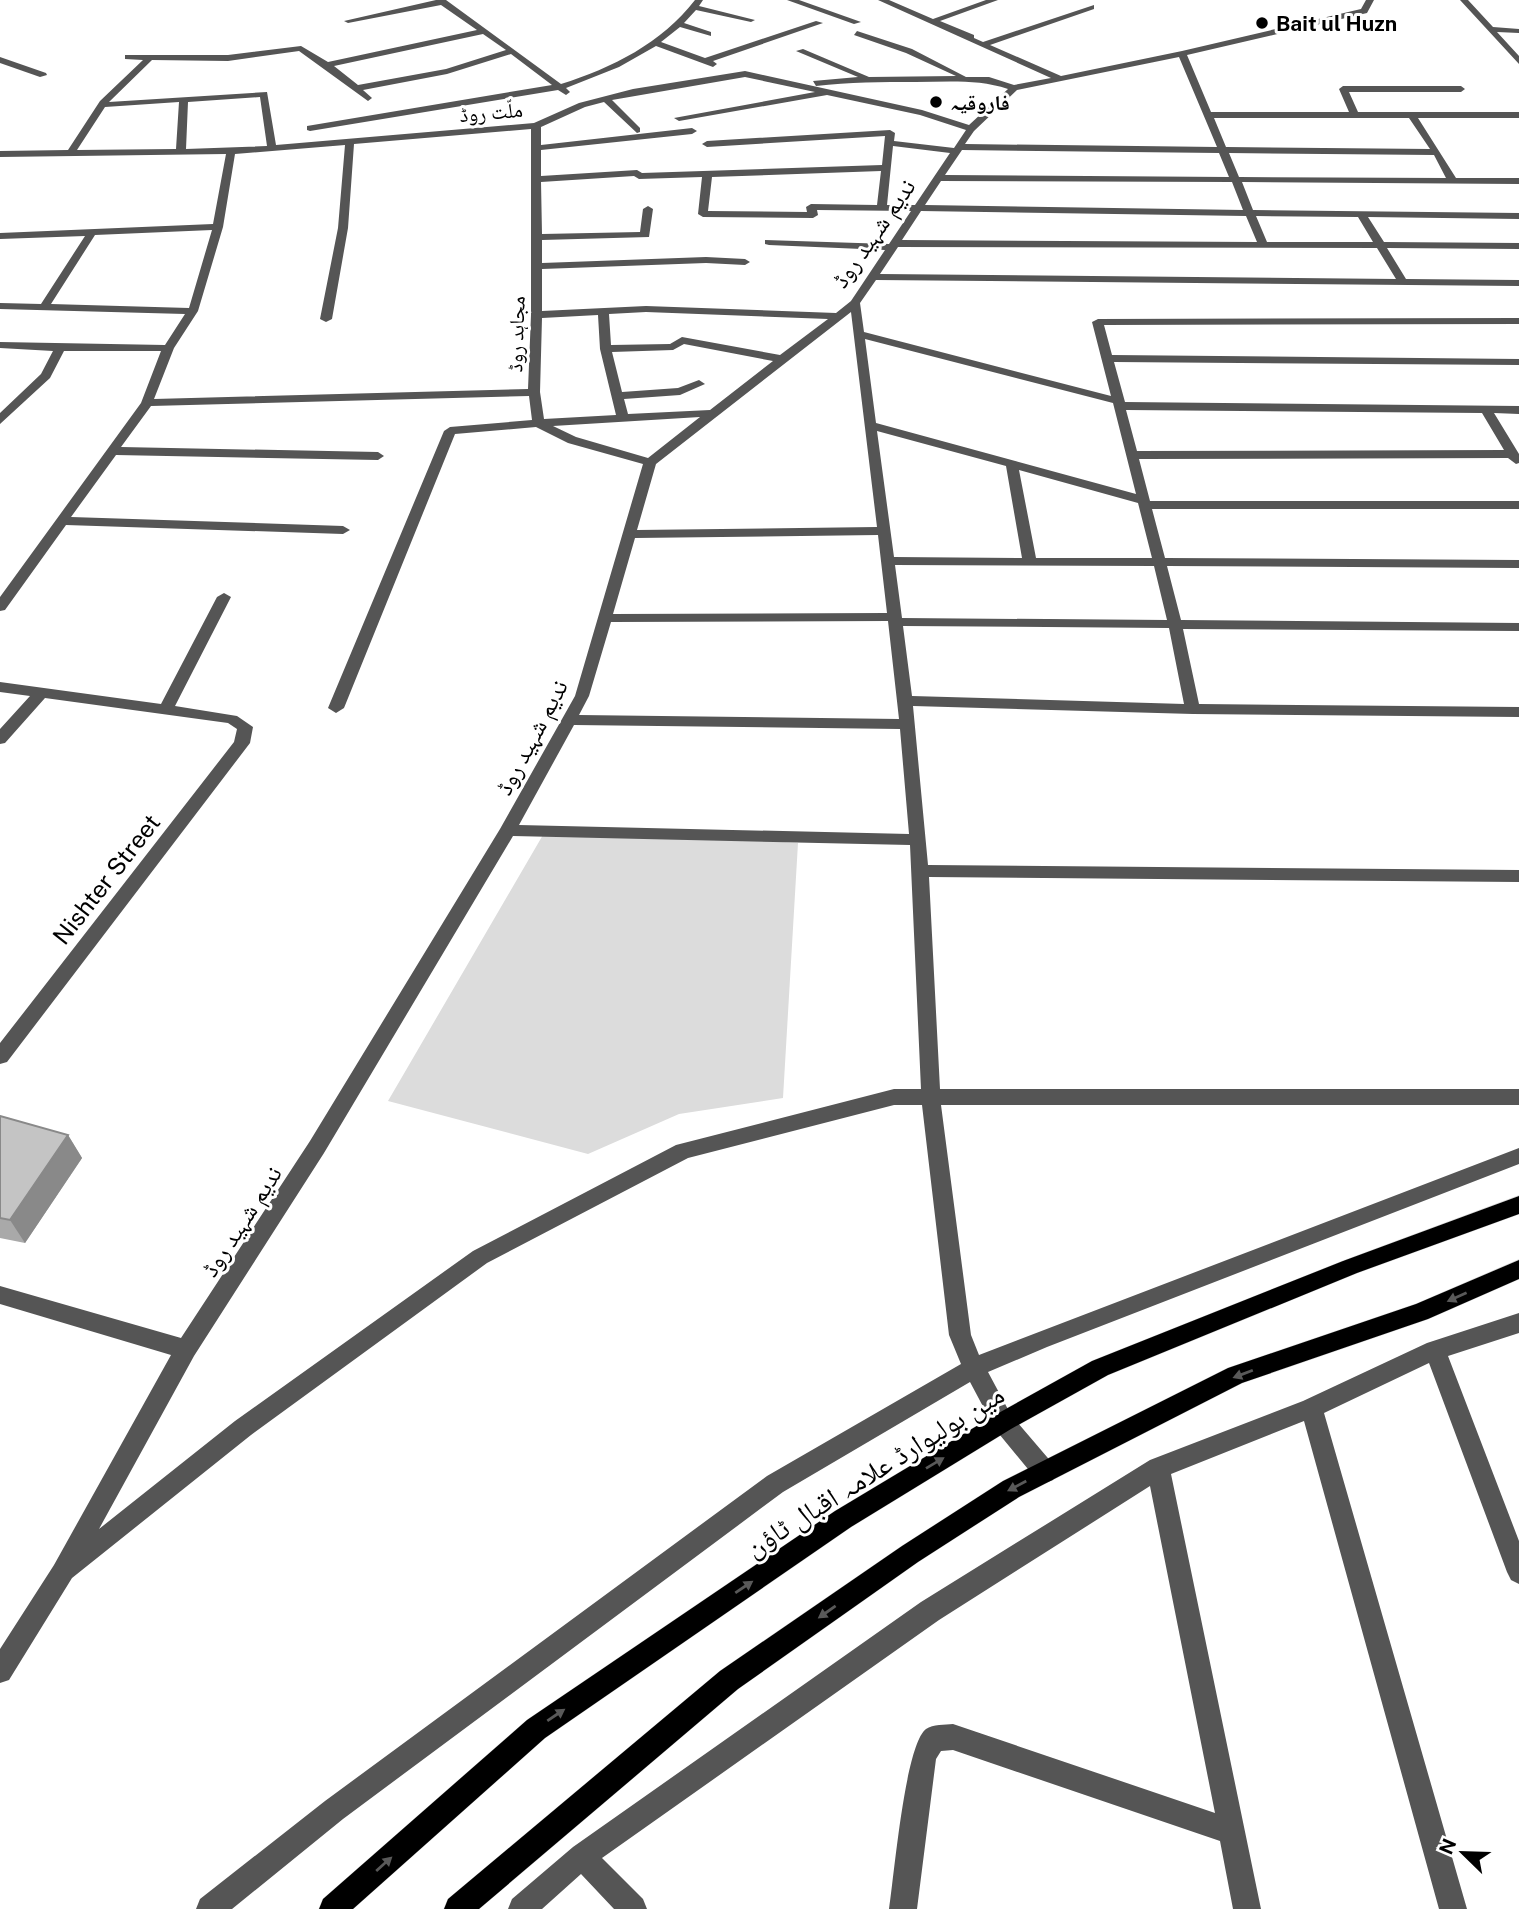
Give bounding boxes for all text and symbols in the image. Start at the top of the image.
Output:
place label: Bait ul Huzn [1276,11,1397,36]
marker: Bait ul Huzn [1254,15,1270,31]
place label: فاروقیہ [950,90,1010,115]
marker: فاروقیہ [928,94,944,110]
street label: ملّت روڈ [458,97,524,127]
street label: ندیم شہید روڈ [825,173,923,294]
street label: مجاہد روڈ [502,295,530,373]
street label: ندیم شہید روڈ [489,675,576,801]
street label: Nishter Street [47,808,165,950]
street label: ندیم شہید روڈ [195,1160,290,1283]
one-way arrow [1446,1292,1467,1303]
one-way arrow [1232,1368,1253,1379]
street label: مین بولیوارڈ علامہ اقبال ٹاؤن [738,1377,1011,1565]
one-way arrow [926,1457,945,1470]
one-way arrow [1007,1481,1027,1492]
one-way arrow [734,1580,754,1593]
one-way arrow [818,1605,836,1619]
one-way arrow [547,1708,565,1722]
north arrow [1428,1818,1498,1888]
text: N [1434,1835,1460,1857]
one-way arrow [375,1856,393,1872]

